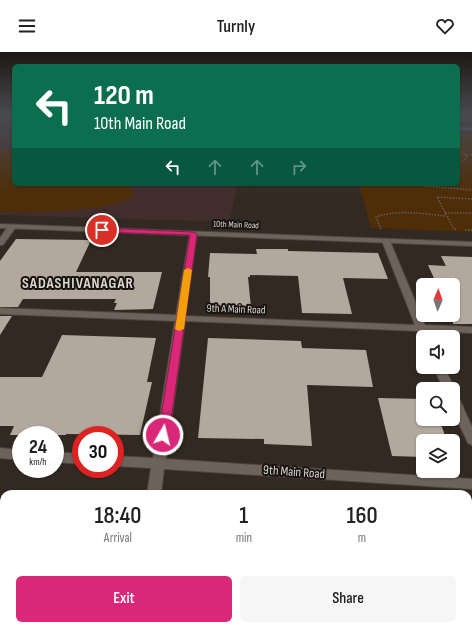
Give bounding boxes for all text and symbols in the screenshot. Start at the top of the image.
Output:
icon: menu [16,15,38,37]
icon: heart [434,15,456,37]
text: Turnly [217,16,255,37]
text: 120 m [94,79,154,112]
icon: left [28,80,80,132]
text: 10th Main Road [94,113,186,134]
icon: left [162,156,184,178]
icon: ahead [204,156,226,178]
icon: ahead [246,156,268,178]
icon: right [288,156,310,178]
pin [85,213,119,247]
icon: arrive [91,219,113,241]
street label: 10th Main Road [213,219,259,231]
district label: SADASHIVANAGAR [22,274,134,293]
north arrow [416,278,460,322]
map controls [416,278,460,478]
street label: 9th A Main Road [206,301,266,317]
button: sound [416,330,460,374]
button: search [416,382,460,426]
position arrow [142,414,184,456]
speed limit sign: 30 [72,426,124,478]
button: layers [416,434,460,478]
text: 24 [29,435,47,459]
text: km/h [29,456,47,468]
street label: 9th Main Road [263,462,325,482]
text: 18:40 [94,501,141,530]
text: 1 [239,501,248,530]
text: 160 [346,501,378,530]
text: Arrival [104,530,132,546]
text: min [236,530,252,546]
text: m [358,530,366,546]
button: Exit [16,576,232,622]
button: Share [240,576,456,622]

